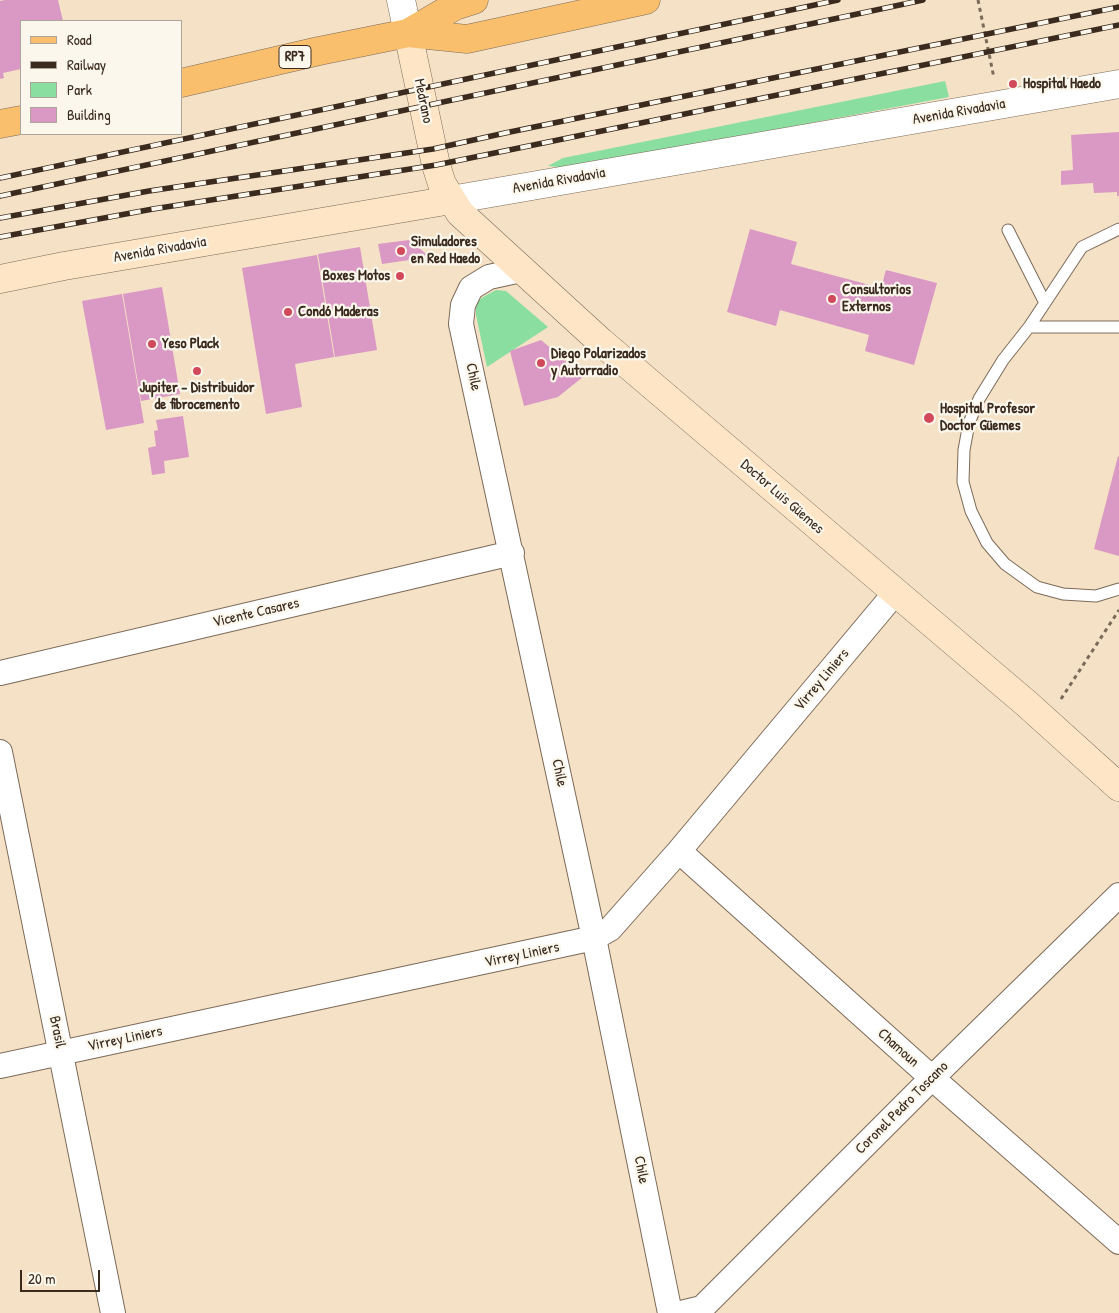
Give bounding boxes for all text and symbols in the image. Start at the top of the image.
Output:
legend [20,20,182,135]
text: Road [67,29,92,50]
road number: RP7 [279,46,311,68]
text: Railway [67,54,106,75]
place label: Hospital Haedo [1023,75,1101,93]
street label: Medrano [409,77,437,125]
marker: Hospital Haedo [1007,78,1019,90]
text: Park [67,79,92,100]
street label: Avenida Rivadavia [911,95,1007,129]
text: Building [67,104,111,125]
street label: Avenida Rivadavia [511,164,607,198]
street label: Avenida Rivadavia [112,233,208,267]
place label: Simuladores en Red Haedo [411,233,480,268]
marker: Simuladores en Red Haedo [395,245,407,257]
place label: Boxes Motos [322,267,390,285]
marker: Boxes Motos [394,270,406,282]
place label: Consultorios Externos [842,281,911,316]
marker: Consultorios Externos [826,293,838,305]
place label: Condó Maderas [298,303,378,321]
marker: Condó Maderas [282,306,294,318]
place label: Yeso Plack [162,335,219,353]
marker: Yeso Plack [146,338,158,350]
place label: Diego Polarizados y Autorradio [551,345,646,380]
marker: Diego Polarizados y Autorradio [535,357,547,369]
street label: Chile [461,362,485,392]
marker: Jupiter - Distribuidor de fibrocemento [191,365,203,377]
place label: Jupiter - Distribuidor de fibrocemento [140,379,254,414]
place label: Hospital Profesor Doctor Güemes [940,400,1035,435]
marker: Hospital Profesor Doctor Güemes [922,411,936,425]
street label: Doctor Luis Güemes [737,456,827,538]
street label: Vicente Casares [211,594,301,632]
street label: Virrey Liniers [791,645,853,715]
street label: Chile [547,758,571,788]
street label: Virrey Liniers [483,938,561,972]
street label: Brasil [45,1014,69,1050]
street label: Virrey Liniers [86,1022,164,1056]
street label: Chamoun [874,1025,922,1071]
street label: Coronel Pedro Toscano [852,1058,952,1158]
street label: Chile [630,1155,652,1185]
scale bar [22,1260,102,1292]
text: 20 m [28,1268,55,1289]

